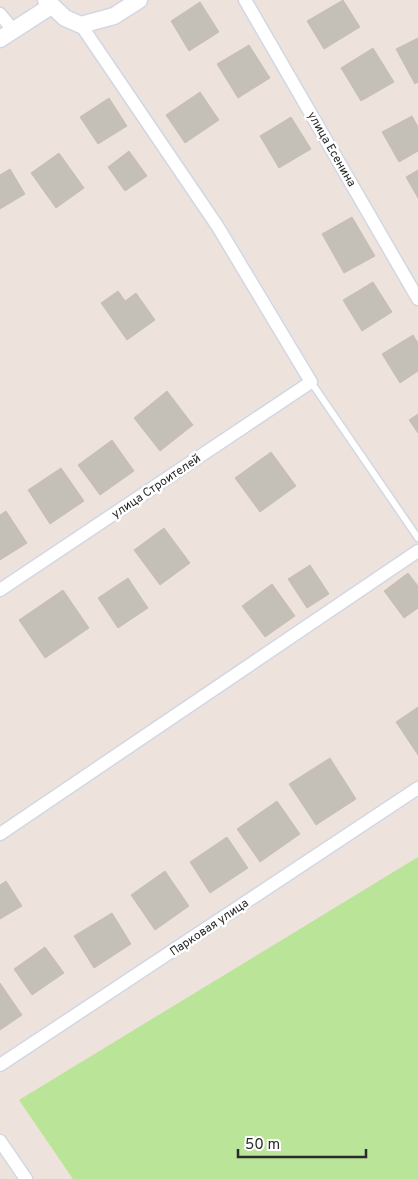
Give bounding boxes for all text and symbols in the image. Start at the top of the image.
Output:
street label: улица Есенина [303,109,359,190]
street label: улица Строителей [109,451,204,523]
street label: Парковая улица [167,896,252,960]
scale bar [238,1126,366,1158]
text: 50 m [245,1136,280,1155]

